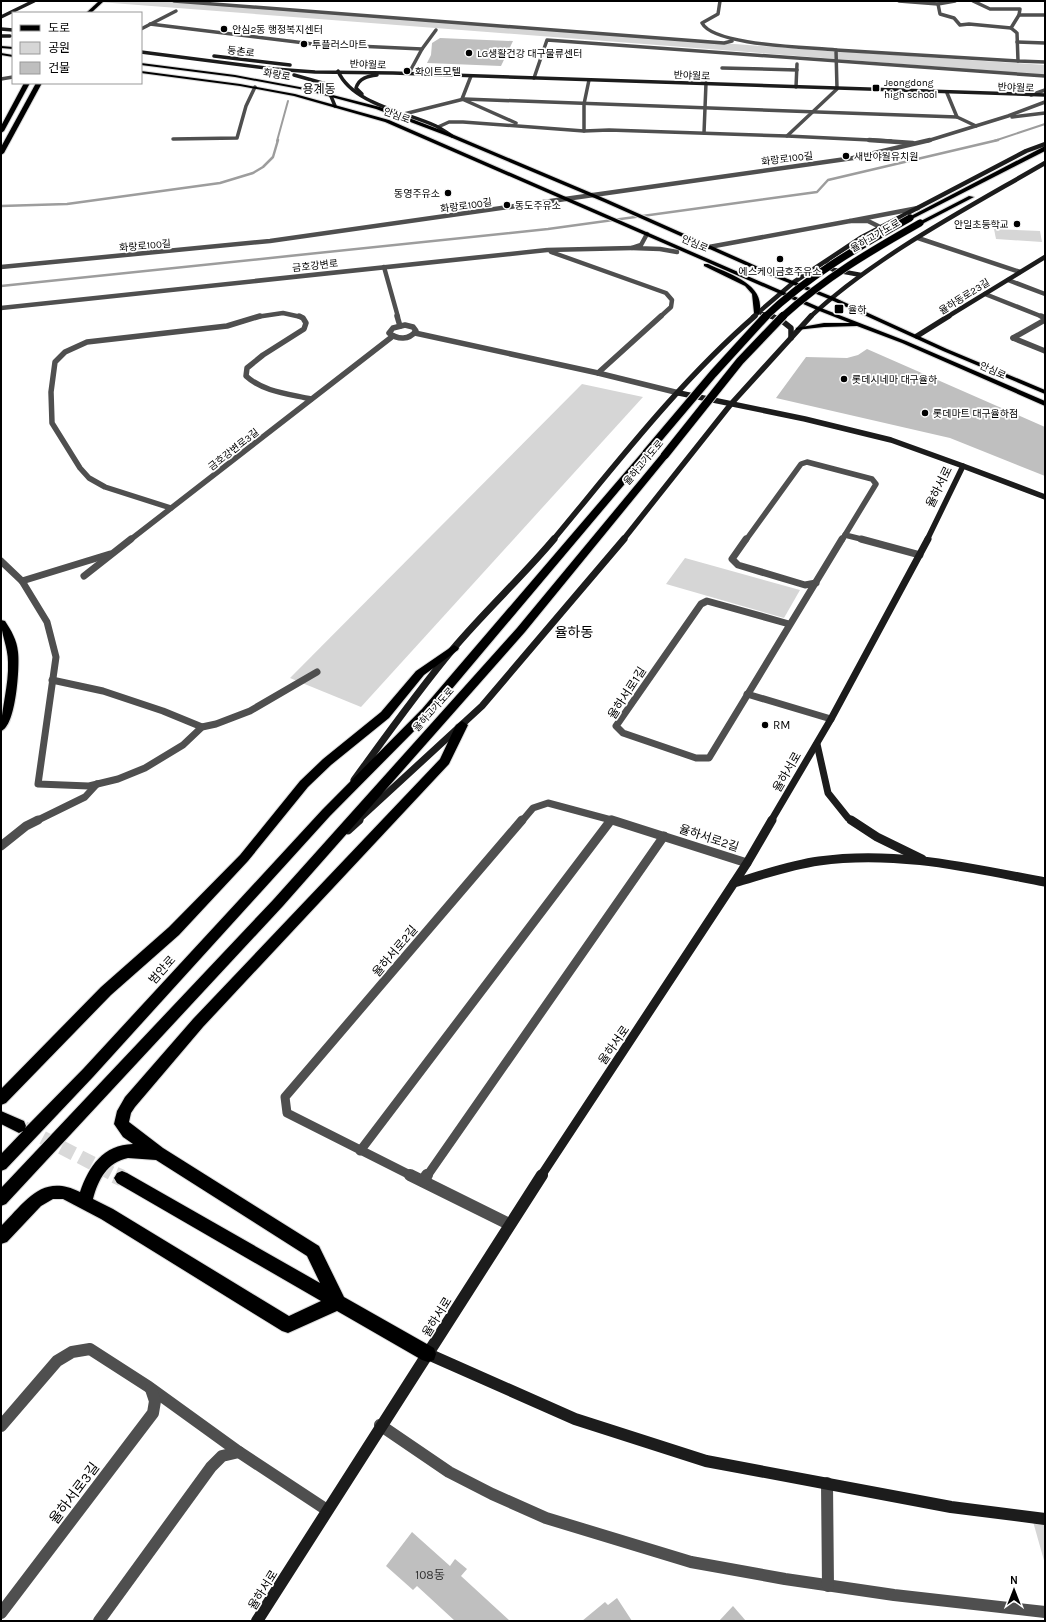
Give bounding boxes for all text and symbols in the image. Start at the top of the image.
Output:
legend [12,12,142,84]
text: 도로 [48,21,70,35]
marker: 안심2동 행정복지센터 [219,24,229,34]
place label: 안심2동 행정복지센터 [232,24,323,36]
marker: 투플러스마트 [299,39,309,49]
place label: 투플러스마트 [312,39,367,51]
text: 공원 [48,41,70,55]
street label: 동촌로 [226,44,255,60]
marker: LG생활건강 대구물류센터 [464,48,474,58]
place label: LG생활건강 대구물류센터 [477,48,583,60]
street label: 반야월로 [349,58,387,72]
text: 건물 [48,61,70,75]
marker: 화이트모텔 [402,66,412,76]
place label: 화이트모텔 [415,66,461,78]
street label: 화랑로 [262,67,291,83]
street label: 반야월로 [673,69,711,83]
place label: Jeongdong high school [884,77,937,101]
street label: 반야월로 [997,81,1035,95]
district label: 용계동 [302,82,336,96]
marker: Jeongdong high school [871,83,881,93]
street label: 안심로 [382,106,412,126]
street label: 화랑로100길 [761,150,814,168]
marker: 새반야월유치원 [841,151,851,161]
place label: 새반야월유치원 [854,151,918,163]
place label: 동영주유소 [394,188,440,200]
marker: 동영주유소 [443,188,453,198]
street label: 화랑로100길 [440,196,493,216]
marker: 동도주유소 [502,200,512,210]
place label: 동도주유소 [515,200,561,212]
street label: 율하고가도로 [849,217,902,255]
place label: 안일초등학교 [954,219,1009,231]
marker: 안일초등학교 [1012,219,1022,229]
street label: 안심로 [680,233,710,255]
street label: 화랑로100길 [119,238,172,254]
marker: 에스케이금호주유소 [775,254,785,264]
street label: 금호강변로 [292,258,339,274]
place label: 에스케이금호주유소 [739,266,821,278]
street label: 율하동로23길 [937,276,992,317]
marker: 율하 [833,303,845,315]
place label: 율하 [848,304,866,316]
street label: 안심로 [978,360,1008,382]
marker: 롯데시네마 대구율하 [839,374,849,384]
place label: 롯데시네마 대구율하 [852,374,937,386]
marker: 롯데마트 대구율하점 [920,408,930,418]
place label: 롯데마트 대구율하점 [933,408,1018,420]
street label: 금호강변로3길 [206,426,261,473]
street label: 율하고가도로 [621,438,666,488]
street label: 율하서로 [923,464,955,510]
district label: 율하동 [555,624,593,641]
street label: 율하서로1길 [605,664,649,722]
street label: 율하고가도로 [411,685,457,734]
place label: RM [773,718,791,732]
marker: RM [760,720,770,730]
street label: 율하서로 [770,749,804,795]
street label: 율하서로2길 [677,822,741,854]
street label: 율하서로2길 [370,923,420,979]
street label: 범안로 [146,953,178,987]
street label: 율하서로 [596,1023,632,1067]
street label: 율하서로 [419,1295,455,1339]
street label: 율하서로3길 [46,1459,103,1527]
street label: 율하서로 [245,1568,281,1612]
house number: 108동 [415,1568,445,1582]
north arrow [994,1570,1034,1610]
text: N [1010,1574,1018,1587]

